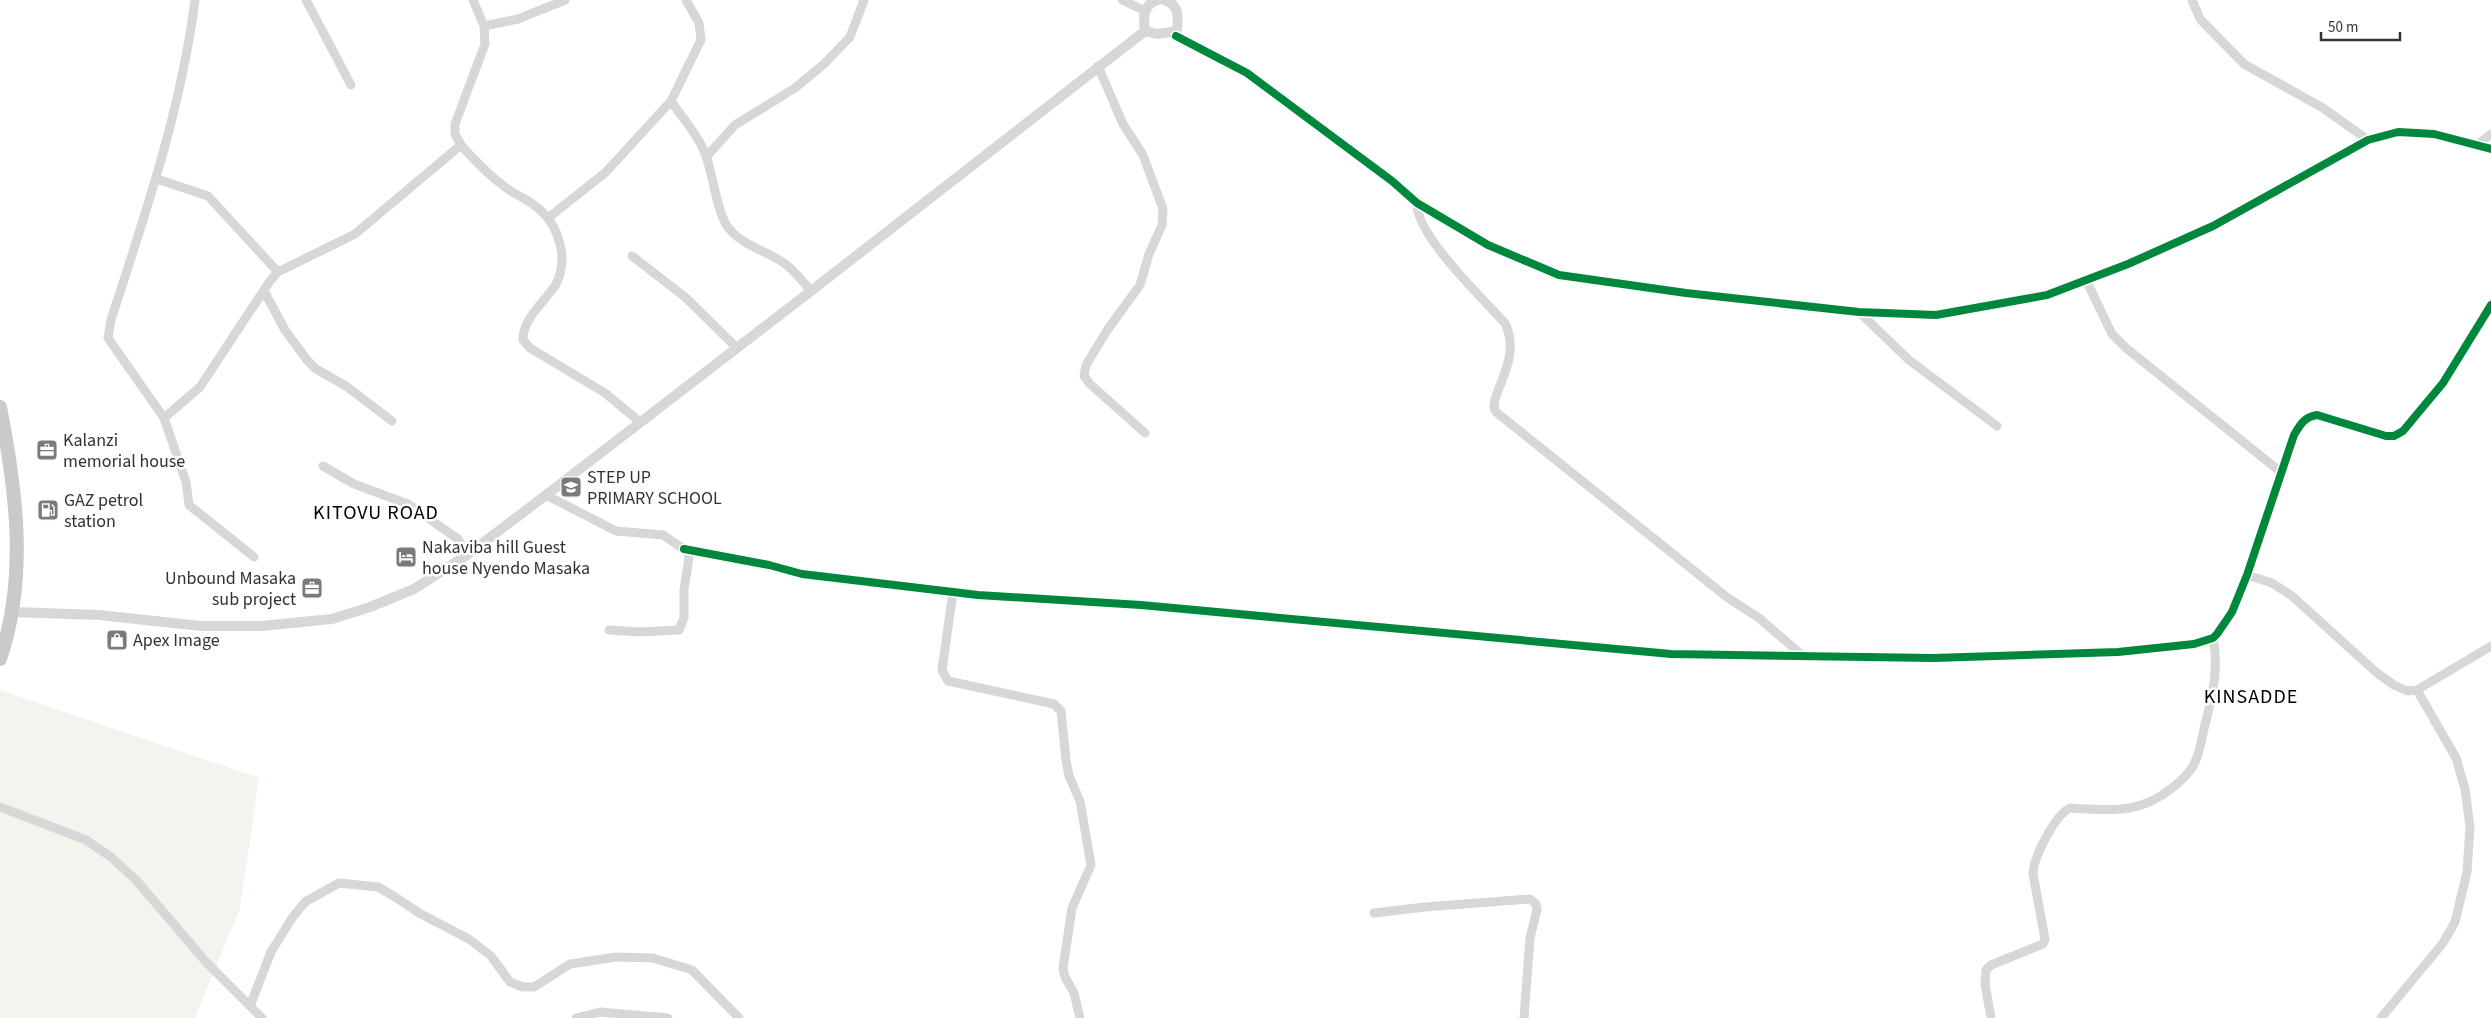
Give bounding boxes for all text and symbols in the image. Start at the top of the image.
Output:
scale bar [2321,10,2400,42]
text: 50 m [2328,17,2358,38]
place label: Kalanzi memorial house [63,428,185,474]
office icon: Kalanzi memorial house [35,438,59,462]
place label: STEP UP PRIMARY SCHOOL [587,465,722,511]
school or university icon: STEP UP PRIMARY SCHOOL [559,475,583,499]
place label: GAZ petrol station [64,488,143,534]
fuel station icon: GAZ petrol station [36,498,60,522]
district label: KITOVU ROAD [313,499,439,527]
place label: Nakaviba hill Guest house Nyendo Masaka [422,535,590,581]
hotel icon: Nakaviba hill Guest house Nyendo Masaka [394,545,418,569]
place label: Unbound Masaka sub project [165,566,296,612]
office icon: Unbound Masaka sub project [300,576,324,600]
shop icon: Apex Image [105,628,129,652]
place label: Apex Image [133,628,220,653]
district label: KINSADDE [2204,683,2298,711]

